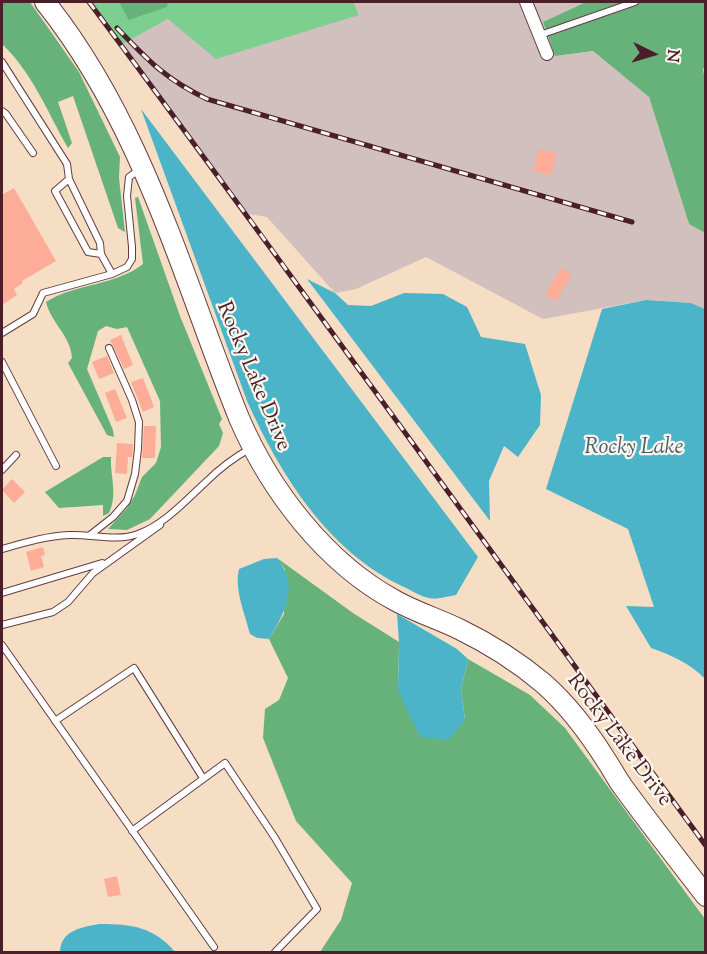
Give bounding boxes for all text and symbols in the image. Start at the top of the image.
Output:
north arrow [623,24,683,84]
text: N [659,48,683,63]
street label: Rocky Lake Drive [209,299,295,455]
water label: Rocky Lake [585,436,683,462]
street label: Rocky Lake Drive [560,670,676,812]

